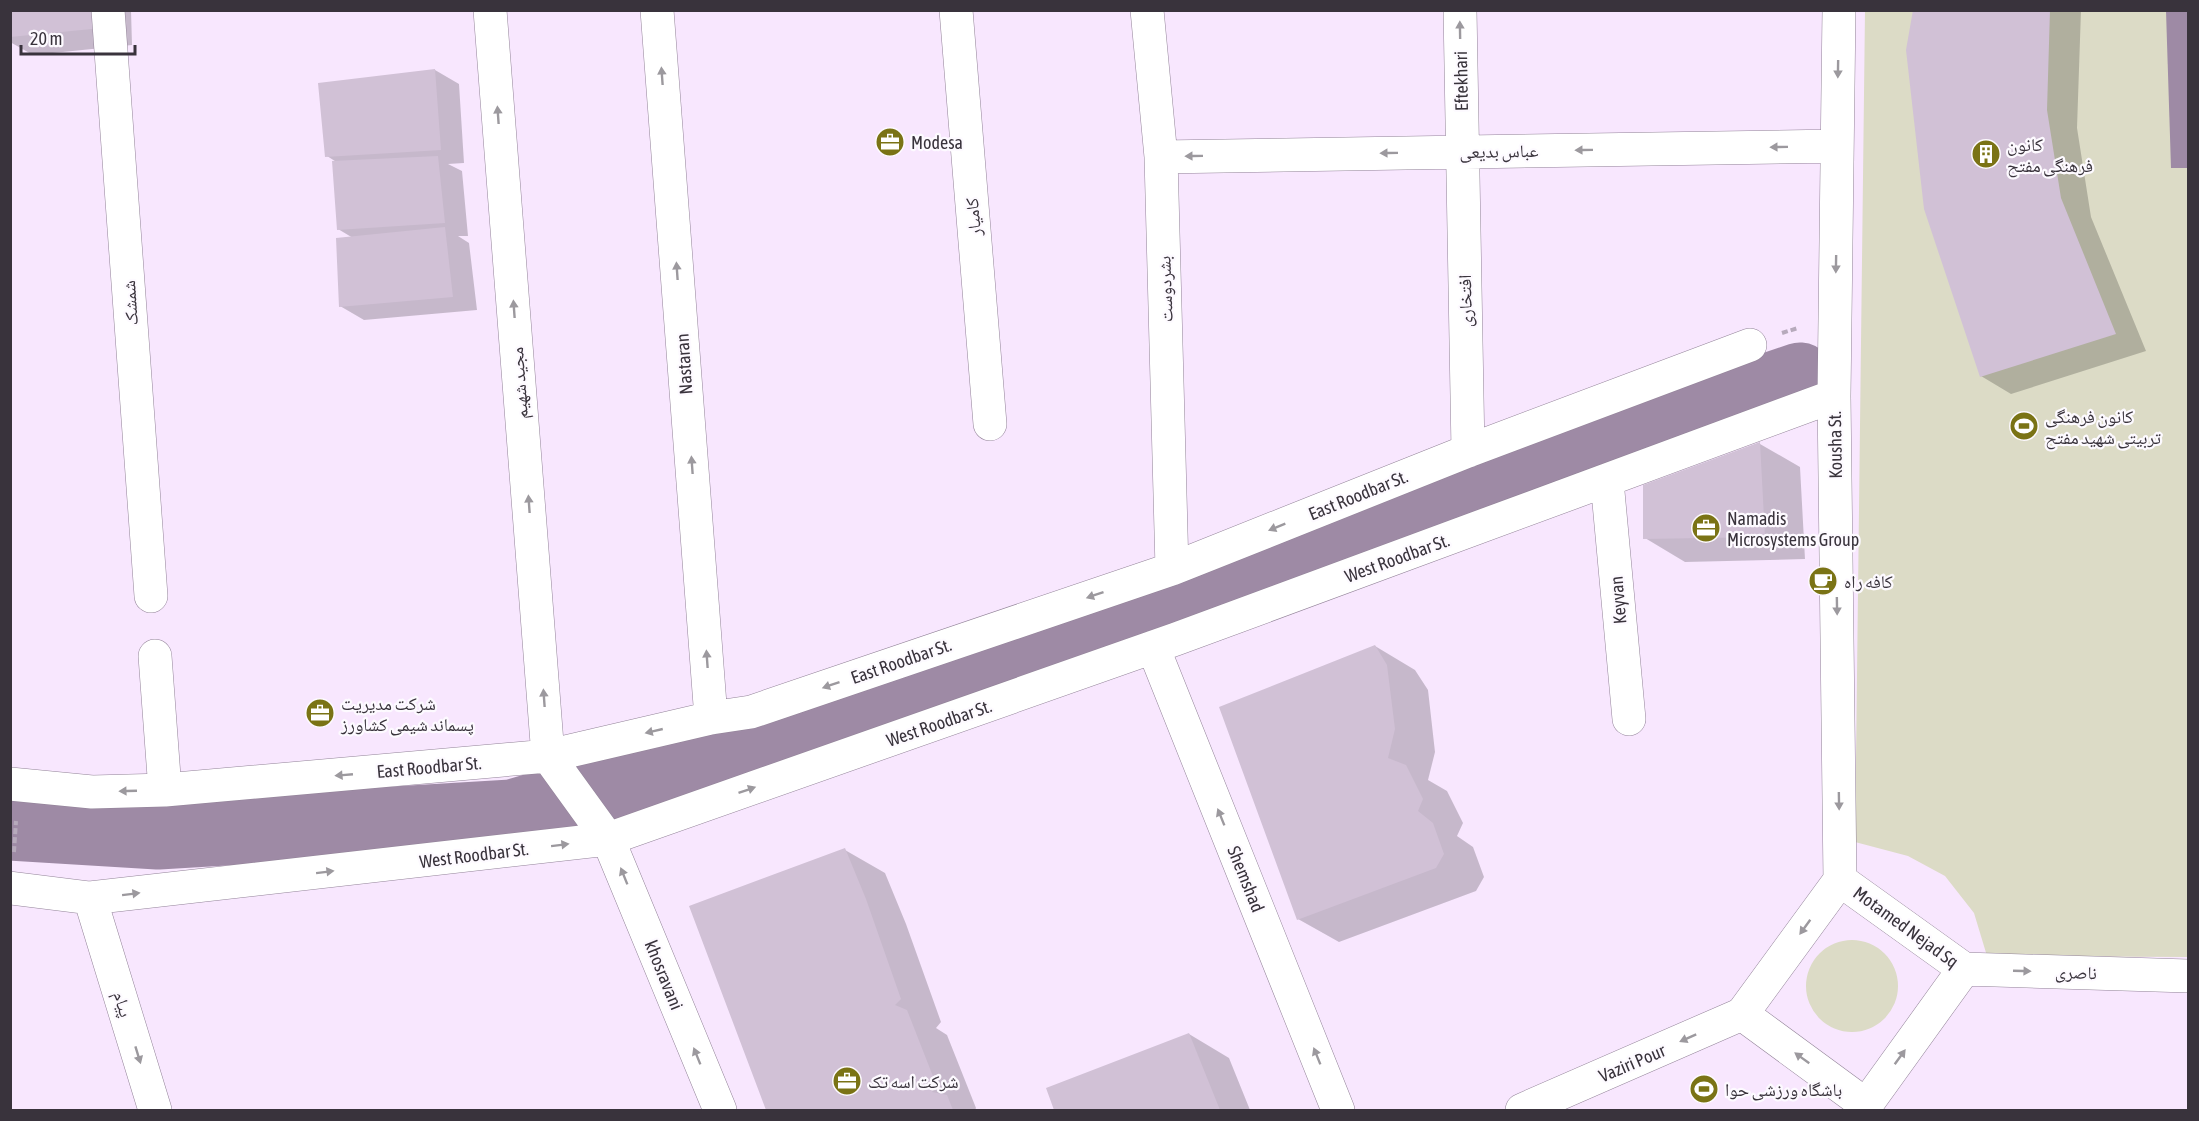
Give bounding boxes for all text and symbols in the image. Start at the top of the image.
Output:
scale bar [21,18,135,56]
one-way arrow [1455,20,1465,39]
text: 20 m [30,28,62,49]
street label: Eftekhari [1450,51,1472,111]
one-way arrow [1833,59,1843,78]
one-way arrow [657,67,667,86]
one-way arrow [494,105,503,124]
office icon: Modesa [874,126,906,158]
place label: Modesa [911,132,963,153]
place label: کانون فرهنگی مفتح [2007,134,2093,178]
building icon: کانون فرهنگی مفتح [1970,138,2002,170]
street label: عباس بدیعی [1459,140,1539,163]
one-way arrow [1769,142,1788,152]
one-way arrow [1574,145,1593,155]
one-way arrow [1379,148,1398,157]
one-way arrow [1184,151,1203,161]
street label: کامیار [961,196,986,238]
one-way arrow [1831,254,1841,273]
street label: بشردوست [1153,255,1177,323]
one-way arrow [672,261,682,280]
street label: افتخاری [1454,274,1477,328]
street label: شمشک [118,280,142,326]
one-way arrow [509,300,518,319]
street label: Nastaran [671,333,697,395]
street label: مجید شهیم [506,346,534,420]
place label: کانون فرهنگی تربیتی شهید مفتح [2045,406,2161,450]
sports icon: کانون فرهنگی تربیتی شهید مفتح [2008,410,2040,442]
street label: Kousha St. [1824,411,1846,479]
one-way arrow [687,455,697,474]
street label: East Roodbar St. [1305,466,1411,524]
one-way arrow [524,494,533,513]
place label: Namadis Microsystems Group [1727,508,1859,550]
office icon: Namadis Microsystems Group [1690,512,1722,544]
one-way arrow [1268,522,1286,532]
street label: West Roodbar St. [1342,529,1452,587]
cafe icon: کافه راه [1807,565,1839,597]
place label: کافه راه [1844,571,1893,592]
street label: Keyvan [1605,575,1631,625]
one-way arrow [1086,591,1104,600]
one-way arrow [1832,596,1841,615]
street label: East Roodbar St. [848,634,954,688]
one-way arrow [702,650,712,669]
one-way arrow [822,680,840,690]
one-way arrow [539,688,549,707]
place label: شرکت مدیریت پسماند شیمی کشاورز [340,693,474,736]
street label: West Roodbar St. [884,695,994,751]
office icon: شرکت مدیریت پسماند شیمی کشاورز [304,697,336,729]
one-way arrow [645,727,664,737]
street label: East Roodbar St. [376,752,482,782]
one-way arrow [334,770,353,780]
one-way arrow [738,785,756,795]
one-way arrow [119,787,138,796]
one-way arrow [1834,791,1844,810]
one-way arrow [1216,807,1226,825]
street label: West Roodbar St. [418,838,530,872]
one-way arrow [551,840,570,849]
street label: Shemshad [1223,843,1269,915]
one-way arrow [315,867,334,876]
one-way arrow [619,867,628,885]
street label: Motamed Nejad Sq [1849,882,1963,972]
one-way arrow [122,889,141,899]
one-way arrow [1800,920,1812,935]
street label: khosravani [641,937,687,1013]
street label: ناصری [2055,961,2097,984]
one-way arrow [2013,966,2032,976]
street label: پیام [107,988,137,1020]
one-way arrow [1679,1033,1697,1043]
street label: Vaziri Pour [1596,1039,1669,1086]
one-way arrow [134,1046,143,1064]
one-way arrow [692,1047,702,1065]
one-way arrow [1311,1047,1321,1065]
one-way arrow [1894,1050,1906,1065]
one-way arrow [1795,1052,1811,1064]
office icon: شرکت اسه تک [831,1065,863,1097]
place label: شرکت اسه تک [868,1071,959,1092]
sports icon: باشگاه ورزشی حوا [1688,1073,1720,1105]
place label: باشگاه ورزشی حوا [1725,1079,1842,1101]

